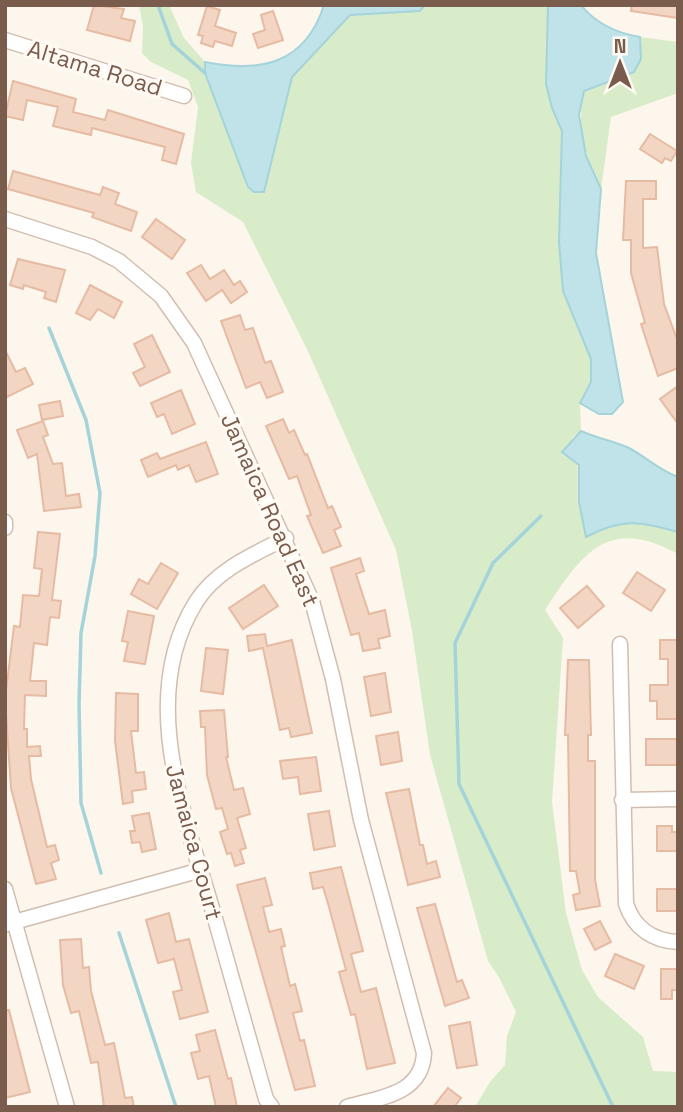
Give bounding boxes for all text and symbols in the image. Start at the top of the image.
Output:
north arrow [585,28,655,98]
street label: Altama Road [24,33,166,103]
text: N [614,34,626,59]
street label: Jamaica Road East [214,409,326,611]
street label: Jamaica Court [159,761,229,923]

